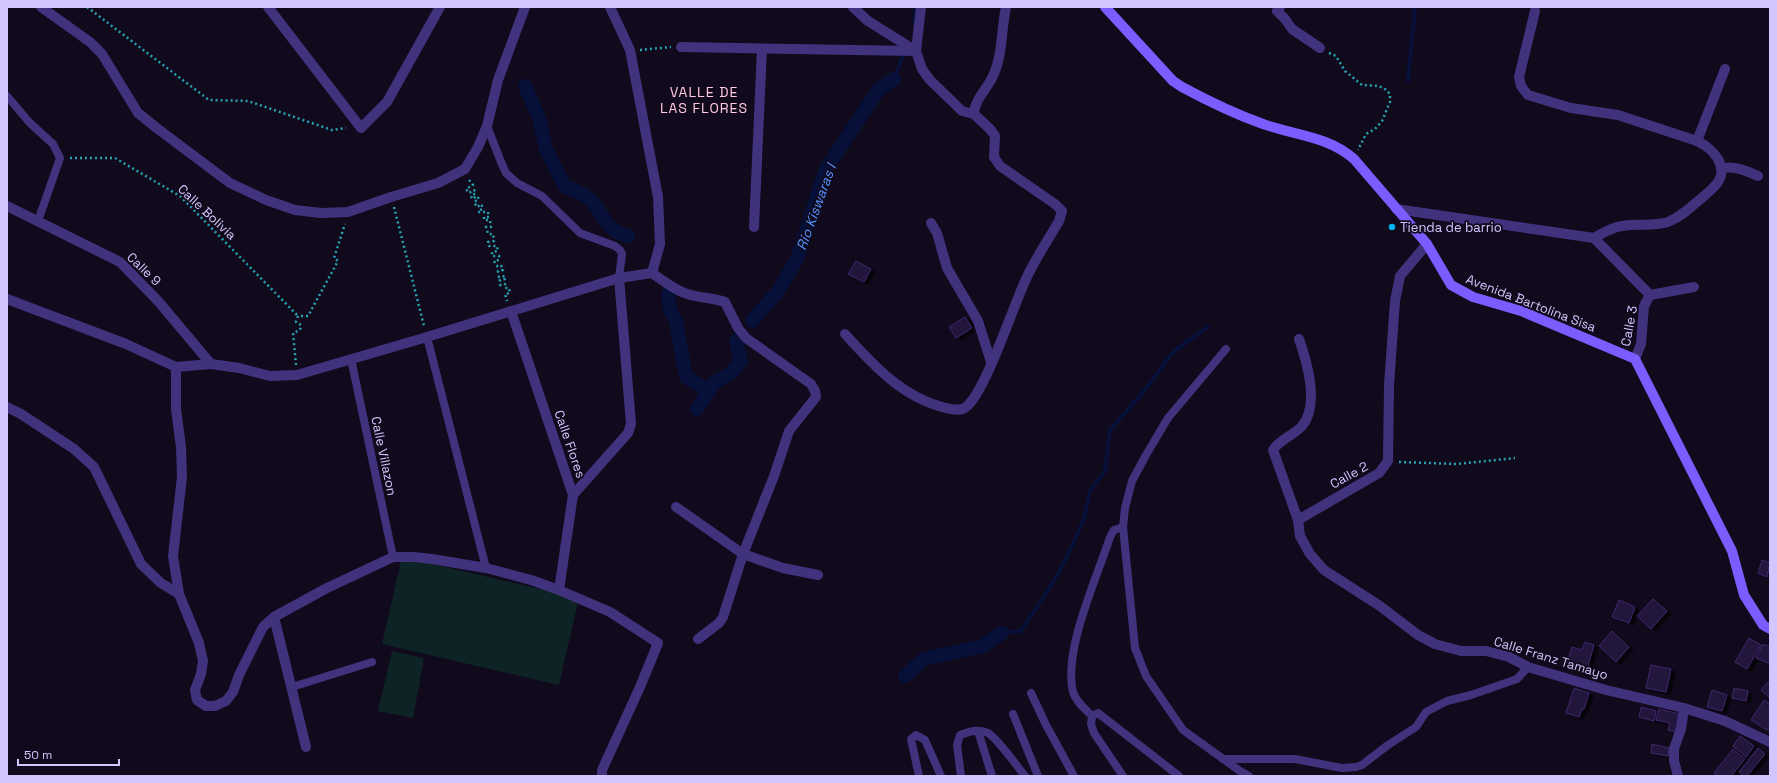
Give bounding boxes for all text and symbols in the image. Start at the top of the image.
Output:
district label: VALLE DE LAS FLORES [660,83,748,117]
water label: Río Kiswaras I [792,160,840,253]
street label: Calle Bolivia [174,181,240,244]
place label: Tienda de barrio [1400,219,1502,236]
marker: Tienda de barrio [1387,222,1397,232]
street label: Calle 9 [123,249,165,289]
street label: Avenida Bartolina Sisa [1464,270,1599,336]
street label: Calle 3 [1617,304,1641,348]
street label: Calle Flores [550,408,590,480]
street label: Calle Villazon [367,415,401,497]
street label: Calle 2 [1327,458,1371,492]
street label: Calle Franz Tamayo [1492,633,1610,683]
scale bar [18,741,119,767]
text: 50 m [24,747,52,763]

